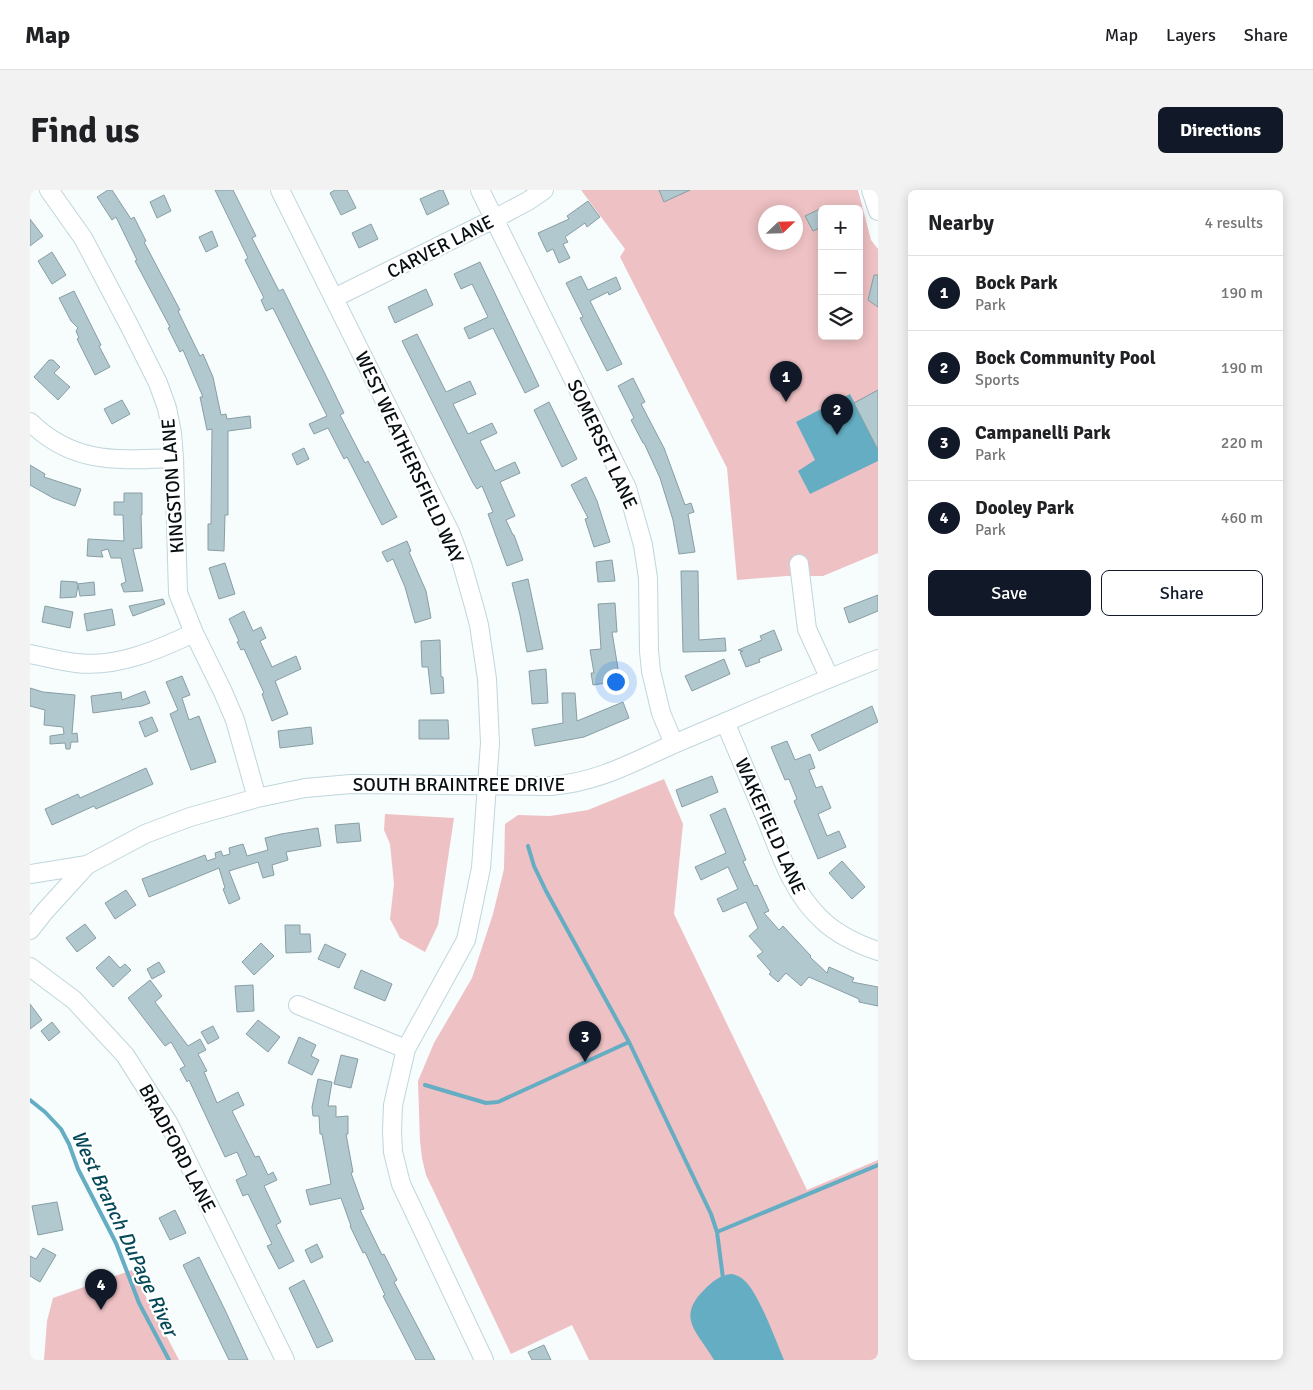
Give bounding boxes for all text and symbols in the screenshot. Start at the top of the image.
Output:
text: Map [25,20,70,50]
text: Map [1105,24,1138,46]
text: Layers [1166,24,1216,46]
text: Share [1244,24,1288,46]
button: Directions [1158,107,1283,153]
text: Find us [30,109,140,152]
north arrow [758,205,803,250]
map controls [818,205,863,340]
button: + [818,205,863,250]
street label: CARVER LANE [383,210,498,284]
text: Nearby [928,210,994,236]
text: 4 results [1204,213,1263,233]
button: − [818,250,863,295]
text: Bock Park [975,271,1058,295]
text: 1 [940,283,948,303]
text: 190 m [1221,283,1263,303]
button: layers [818,295,863,340]
text: Park [975,295,1006,315]
text: Bock Community Pool [975,346,1156,370]
street label: WEST WEATHERSFIELD WAY [349,348,469,568]
text: 2 [940,358,948,378]
text: 190 m [1221,358,1263,378]
pin: 1 [770,361,802,402]
text: Sports [975,370,1020,390]
street label: SOMERSET LANE [562,376,643,513]
pin: 2 [821,394,853,435]
street label: KINGSTON LANE [156,418,190,554]
text: Campanelli Park [975,421,1111,445]
text: 3 [940,433,948,453]
text: 220 m [1221,433,1263,453]
text: Park [975,445,1006,465]
text: Dooley Park [975,496,1074,520]
text: 4 [940,508,948,528]
text: 460 m [1221,508,1263,528]
text: Park [975,520,1006,540]
button: Save [928,570,1091,616]
button: Share [1101,570,1263,616]
your location [603,669,629,695]
street label: WAKEFIELD LANE [729,754,811,898]
street label: SOUTH BRAINTREE DRIVE [353,773,565,797]
pin: 3 [569,1021,601,1062]
street label: BRADFORD LANE [133,1080,221,1217]
water label: West Branch DuPage River [66,1126,184,1343]
pin: 4 [85,1269,117,1310]

